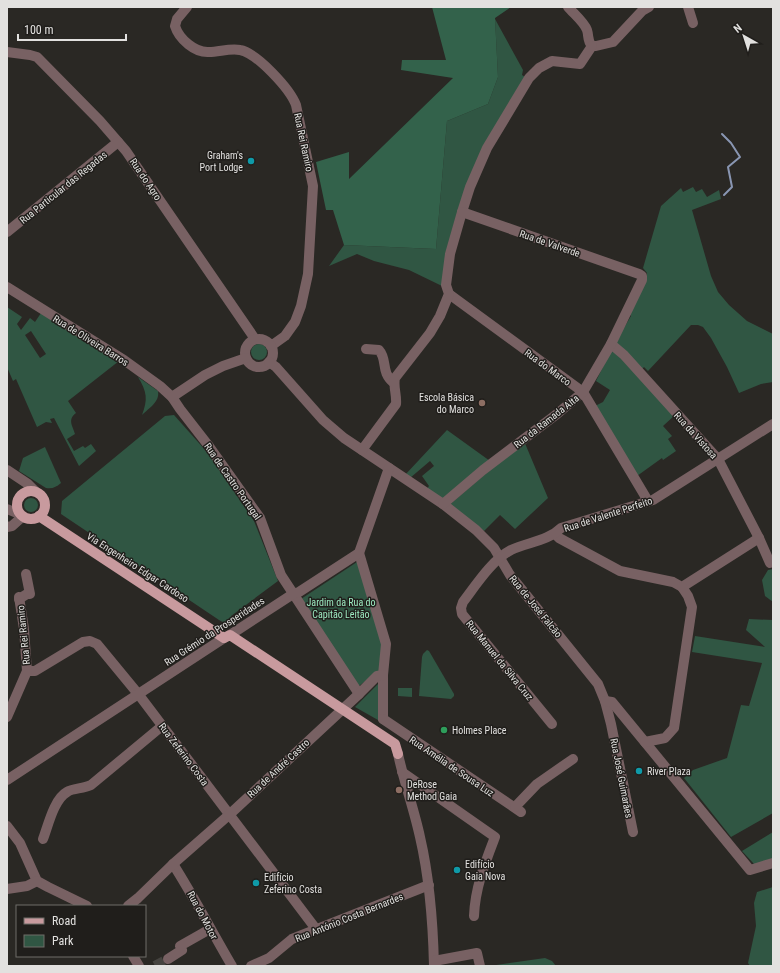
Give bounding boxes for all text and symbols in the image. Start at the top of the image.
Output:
scale bar [18,16,126,42]
north arrow [724,16,764,56]
text: N [731,21,745,36]
text: 100 m [24,23,54,37]
street label: Rua Rei Ramiro [292,112,315,172]
street label: Rua Particular das Regadas [18,149,109,226]
place label: Graham's Port Lodge [200,150,243,173]
street label: Rua do Agro [128,156,164,202]
marker: Graham's Port Lodge [246,156,256,166]
street label: Rua de Valverde [518,228,582,259]
street label: Rua de Oliveira Barros [51,313,131,368]
street label: Rua do Marco [522,347,573,388]
place label: Escola Básica do Marco [419,392,474,415]
street label: Rua da Ramada Alta [512,392,581,450]
marker: Escola Básica do Marco [477,398,487,408]
street label: Rua da Vistosa [672,410,720,461]
street label: Rua de Castro Portugal [202,441,263,522]
street label: Rua de Valente Perfeito [563,495,654,534]
street label: Via Engenheiro Edgar Cardoso [85,530,191,604]
street label: Rua de José Falcão [507,573,564,640]
street label: Rua Grémio da Prosperidades [162,595,267,668]
park label: Jardim da Rua do Capitão Leitão [307,597,375,620]
street label: Rua Rei Ramiro [15,605,32,665]
street label: Rua Manuel da Silva Cruz [464,618,535,702]
street label: Rua Zeferino Costa [157,721,211,788]
marker: Holmes Place [439,725,449,735]
place label: Holmes Place [452,725,507,736]
street label: Rua Amélia de Sousa Luz [407,734,496,799]
street label: Rua de André Castro [245,737,312,800]
street label: Rua José Guimarães [608,737,635,819]
marker: River Plaza [634,766,644,776]
place label: River Plaza [647,766,691,777]
place label: DeRose Method Gaia [407,779,457,802]
marker: DeRose Method Gaia [394,785,404,795]
place label: Edifício Gaia Nova [465,859,505,882]
marker: Edifício Gaia Nova [452,865,462,875]
place label: Edifício Zeferino Costa [264,872,322,895]
marker: Edifício Zeferino Costa [251,878,261,888]
street label: Rua do Motor [185,889,220,941]
street label: Rua António Costa Bernardes [294,891,405,944]
legend [16,905,146,957]
text: Road [52,914,76,928]
text: Park [52,934,74,948]

